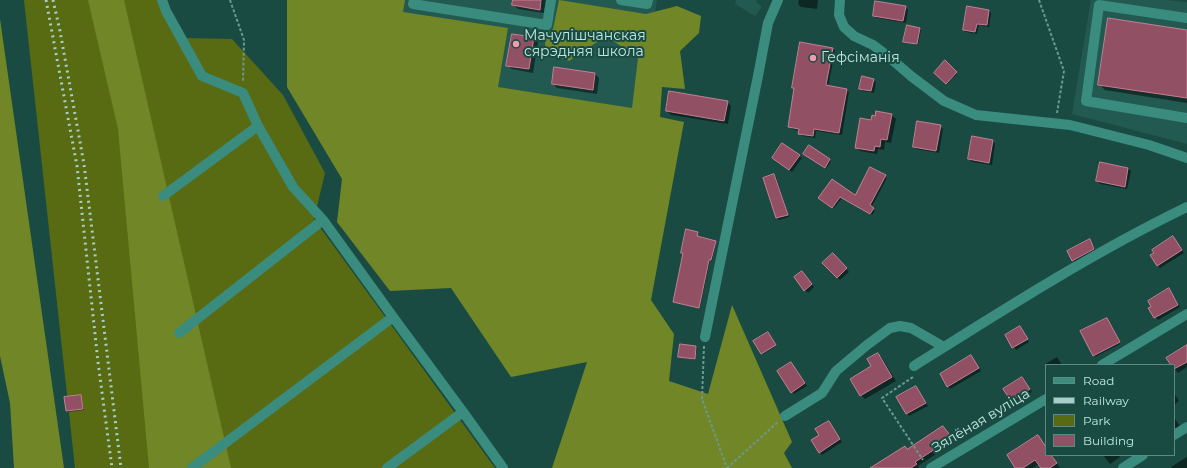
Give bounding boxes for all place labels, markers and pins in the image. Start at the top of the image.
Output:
place label: Мачулішчанская сярэдняя школа [524,28,646,60]
marker: Мачулішчанская сярэдняя школа [511,39,521,49]
place label: Гефсіманія [821,50,900,66]
marker: Гефсіманія [808,53,818,63]

